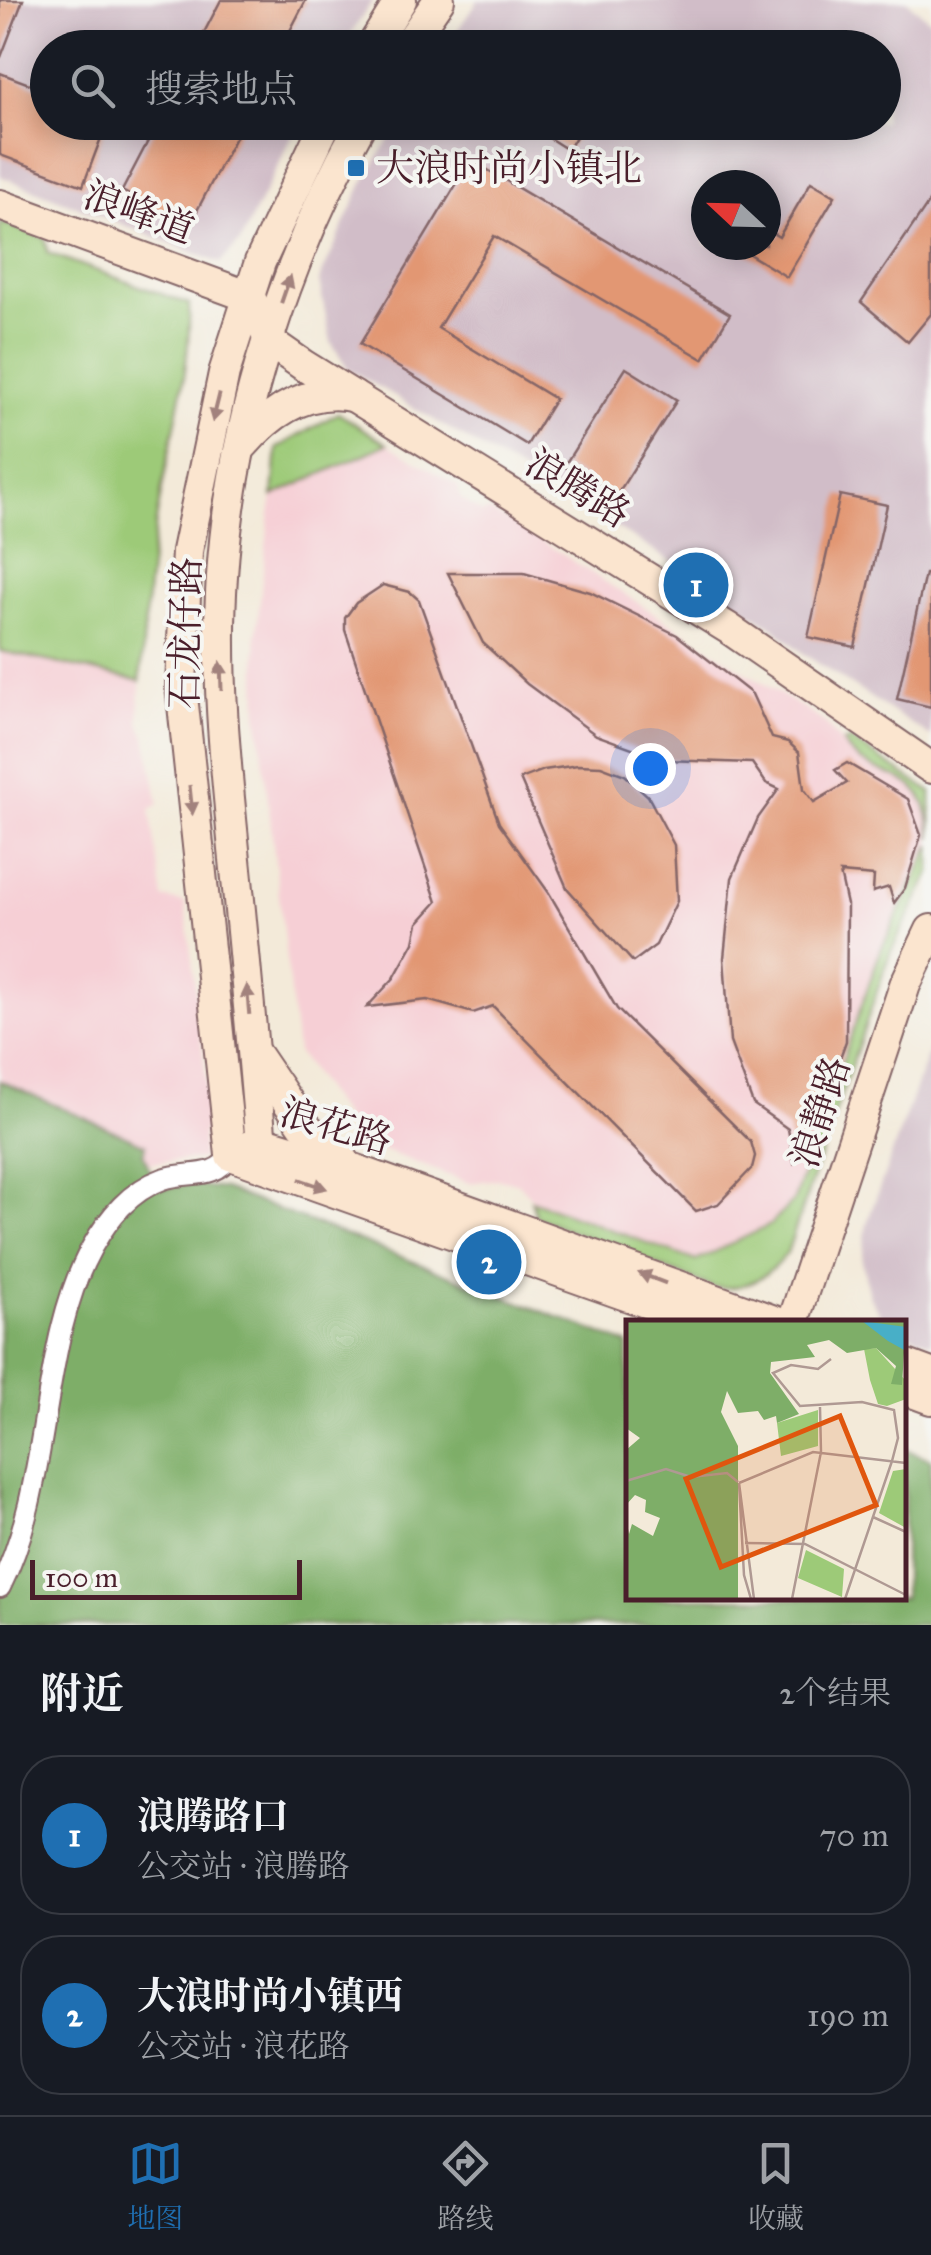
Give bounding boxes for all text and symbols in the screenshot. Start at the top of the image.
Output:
search box [30,30,901,140]
icon: search [65,58,120,113]
text: 搜索地点 [145,66,297,112]
place label: 大浪时尚小镇北 [376,145,642,191]
marker: 大浪时尚小镇北 [345,157,367,179]
north arrow [691,170,781,260]
street label: 浪峰道 [78,171,200,253]
one-way arrow [280,274,295,304]
one-way arrow [208,393,223,424]
street label: 浪腾路 [517,439,639,537]
pin: 1 [664,548,728,622]
street label: 石龙仔路 [161,557,209,709]
one-way arrow [213,660,229,692]
your location [625,743,676,794]
one-way arrow [183,784,199,816]
one-way arrow [240,984,256,1016]
street label: 浪静路 [781,1051,859,1173]
street label: 浪花路 [275,1088,397,1164]
one-way arrow [299,1178,329,1193]
pin: 2 [456,1224,522,1300]
one-way arrow [637,1270,667,1285]
inset map [626,1320,906,1600]
scale bar [30,1555,302,1600]
text: 100 m [45,1560,118,1595]
text: 附近 [40,1668,124,1720]
text: 2个结果 [779,1674,891,1713]
text: 浪腾路口 [137,1793,289,1839]
text: 1 [68,1816,81,1855]
text: 70 m [820,1816,889,1855]
text: 公交站 · 浪腾路 [137,1847,350,1886]
text: 大浪时尚小镇西 [137,1973,403,2019]
text: 2 [67,1996,82,2035]
text: 190 m [807,1996,889,2035]
text: 公交站 · 浪花路 [137,2027,350,2066]
tab: 地图 [127,2136,183,2236]
tab: 路线 [437,2136,494,2236]
tab: 收藏 [748,2136,804,2236]

